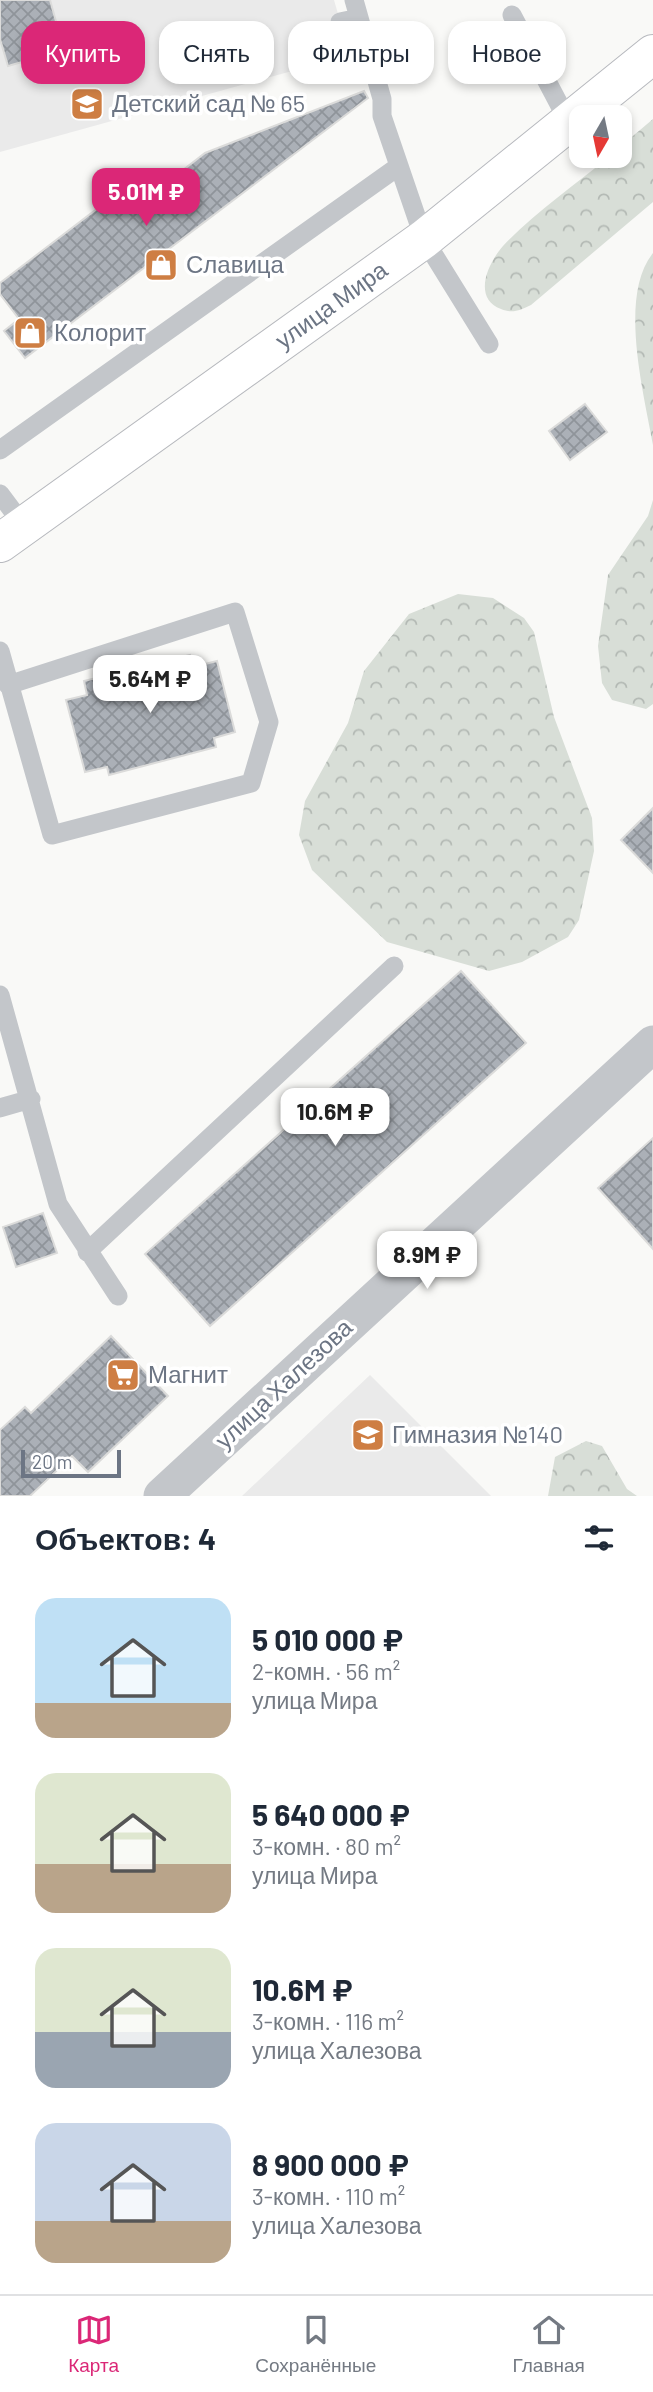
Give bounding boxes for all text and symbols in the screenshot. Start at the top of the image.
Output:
chip: Купить [21,21,145,84]
chip: Снять [159,21,274,84]
chip: Фильтры [288,21,434,84]
chip: Новое [448,21,566,84]
school or university icon: Детский сад № 65 [68,85,106,123]
place label: Детский сад № 65 [112,88,305,117]
north arrow [569,105,632,168]
map controls [569,105,632,168]
pin: 5.01M ₽ [81,168,211,228]
text: 5.01M ₽ [108,177,184,205]
shop icon: Славица [142,246,180,284]
place label: Славица [186,249,285,278]
street label: улица Мира [269,254,393,354]
shop icon: Колорит [11,314,49,352]
place label: Колорит [54,317,146,346]
pin: 5.64M ₽ [85,656,215,715]
text: 5.64M ₽ [109,664,191,692]
pin: 10.6M ₽ [270,1088,400,1148]
text: 10.6M ₽ [297,1097,373,1125]
pin: 8.9M ₽ [370,1232,484,1291]
text: 8.9M ₽ [393,1240,461,1268]
street label: улица Халезова [208,1312,358,1454]
supermarket icon: Магнит [104,1356,142,1394]
place label: Магнит [148,1359,228,1388]
school or university icon: Гимназия №140 [349,1416,387,1454]
place label: Гимназия №140 [392,1419,563,1448]
scale bar [21,1447,121,1479]
text: 20 m [32,1450,72,1473]
icon: filters [580,1519,618,1557]
text: Объектов: 4 [35,1520,216,1556]
text: 5 010 000 ₽ [252,1621,403,1657]
icon: home [91,1626,175,1710]
text: 2-комн. · 56 m² [252,1657,400,1685]
text: улица Мира [252,1686,377,1714]
text: 5 640 000 ₽ [252,1796,410,1832]
icon: home [91,1801,175,1885]
text: 3-комн. · 80 m² [252,1832,401,1860]
text: улица Мира [252,1861,377,1889]
text: 10.6M ₽ [252,1971,352,2007]
icon: home [91,1976,175,2060]
text: 3-комн. · 116 m² [252,2007,404,2035]
text: улица Халезова [252,2036,422,2064]
text: 8 900 000 ₽ [252,2146,409,2182]
icon: home [91,2151,175,2235]
text: 3-комн. · 110 m² [252,2182,405,2210]
text: улица Халезова [252,2211,422,2239]
tab: Карта [68,2311,119,2377]
tab: Сохранённые [255,2311,376,2377]
tab: Главная [513,2311,585,2377]

